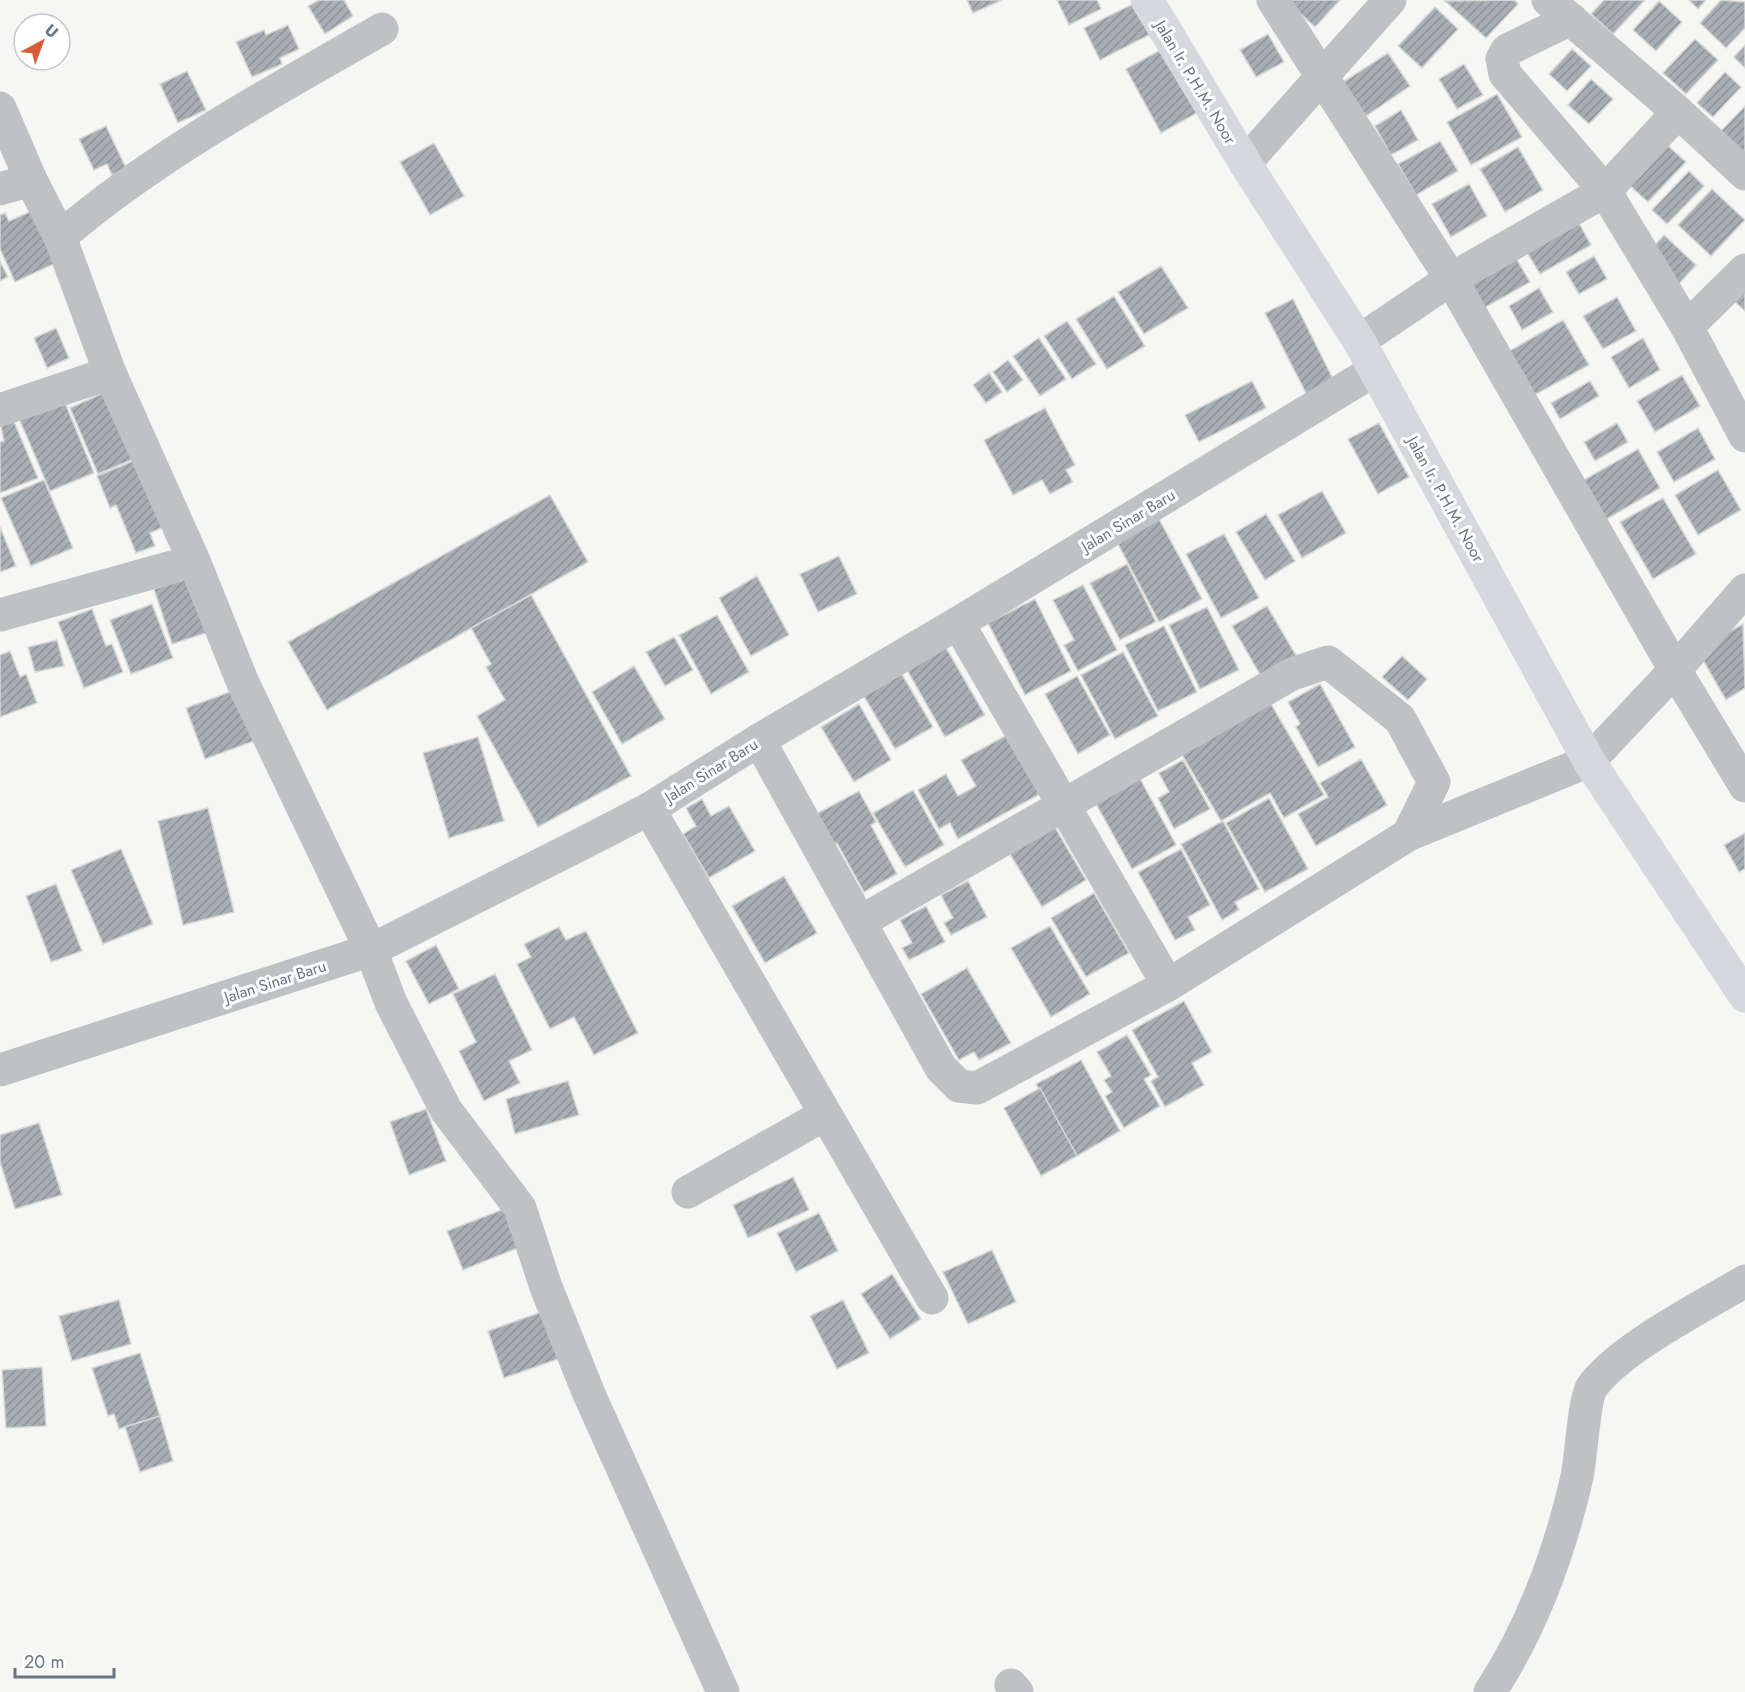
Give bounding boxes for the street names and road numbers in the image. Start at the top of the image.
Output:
street label: Jalan Ir. P.H.M. Noor [1148,14,1242,149]
street label: Jalan Ir. P.H.M. Noor [1400,430,1490,567]
street label: Jalan Sinar Baru [1075,483,1180,559]
street label: Jalan Sinar Baru [659,733,762,809]
street label: Jalan Sinar Baru [219,954,329,1009]

